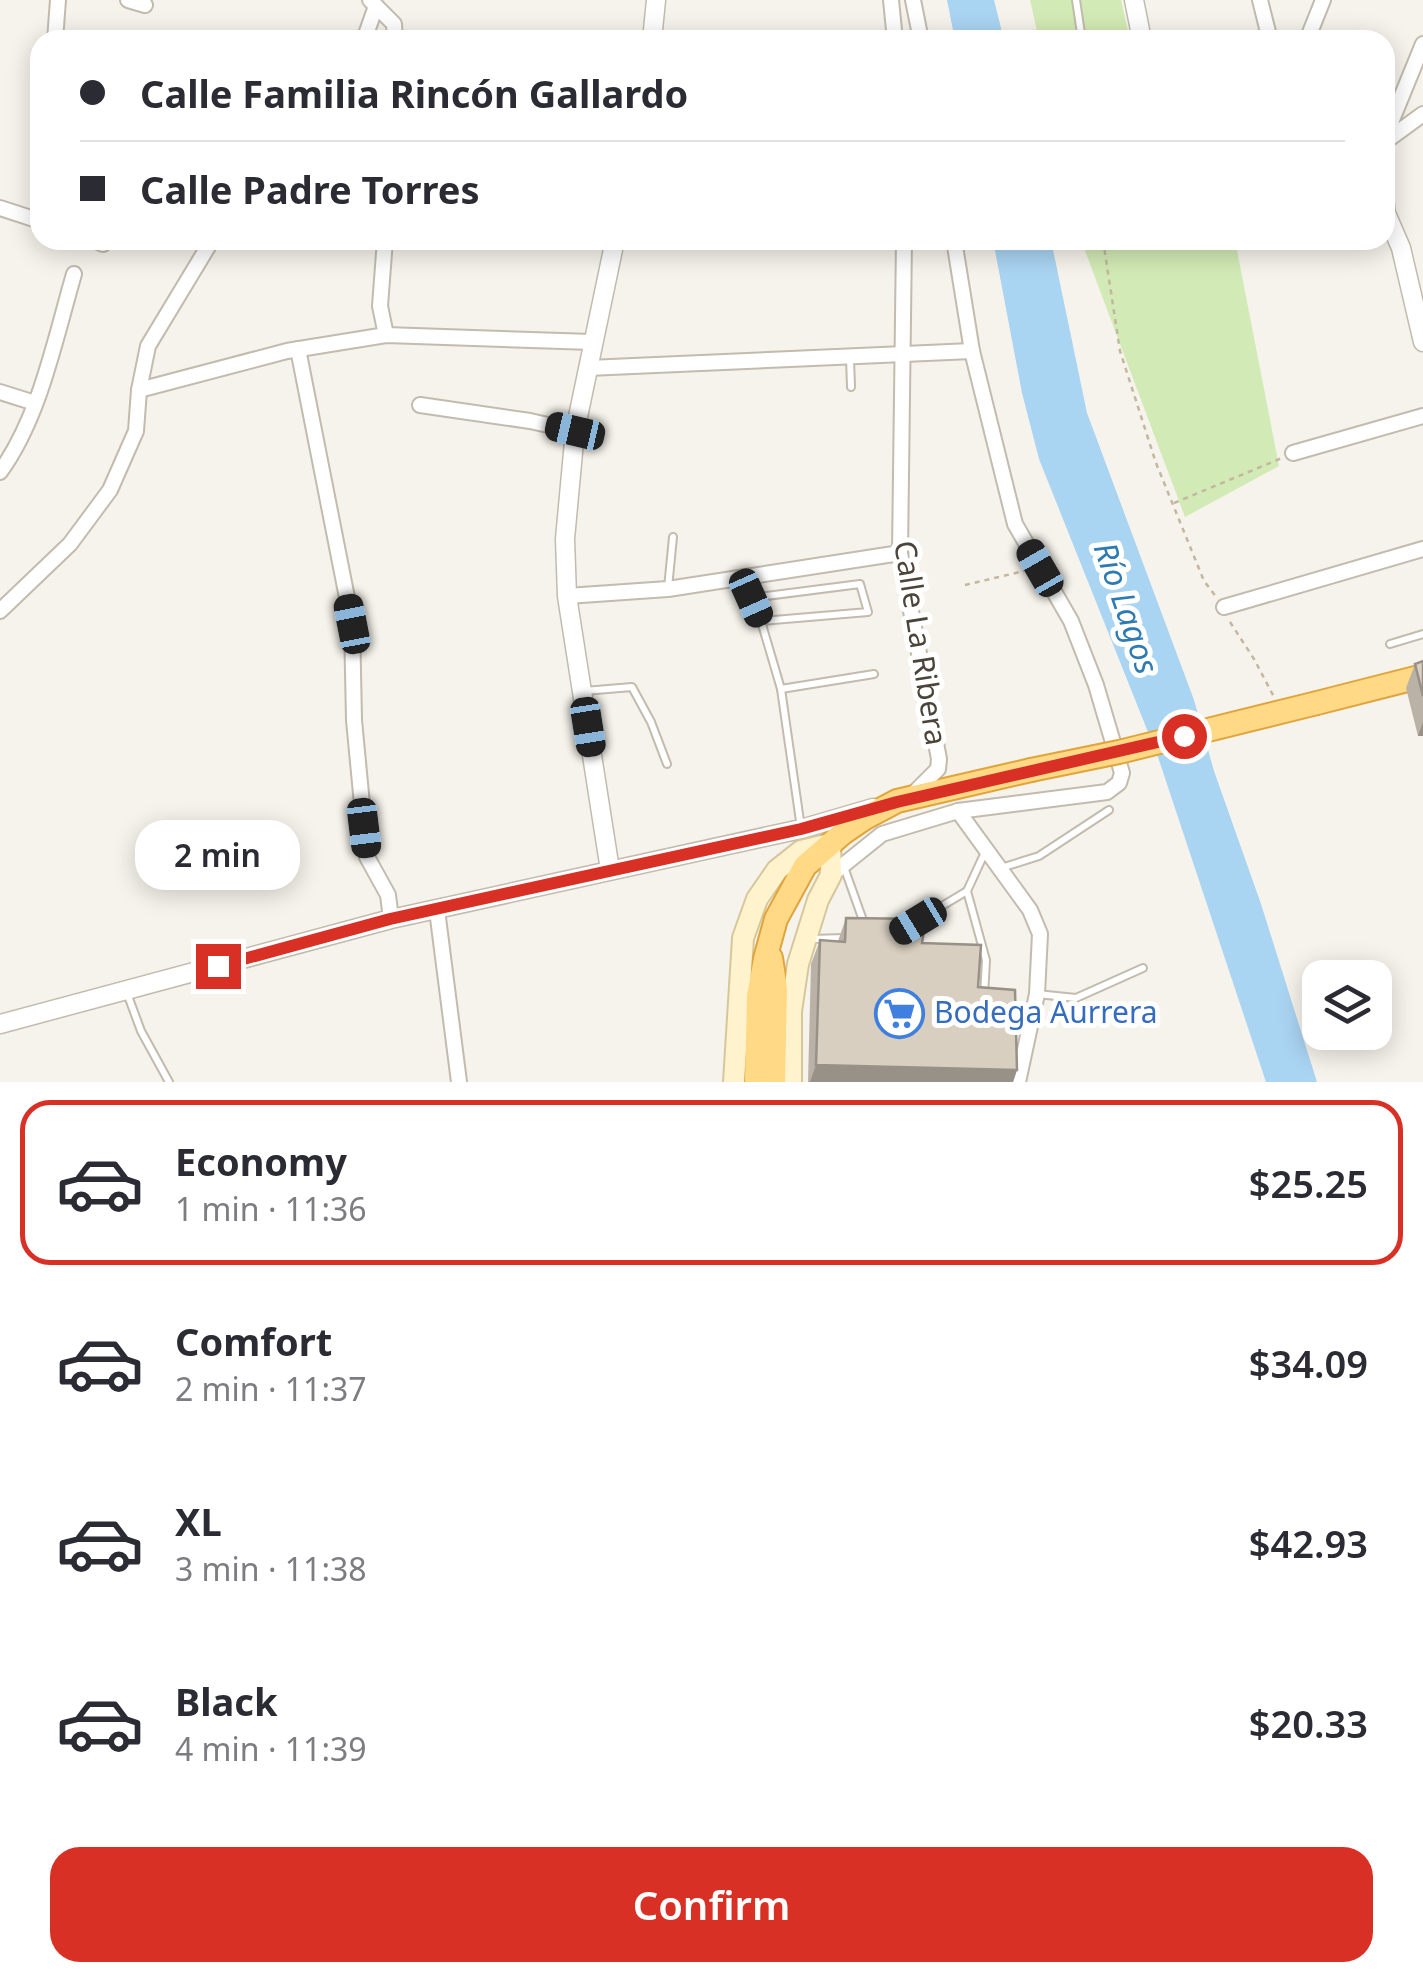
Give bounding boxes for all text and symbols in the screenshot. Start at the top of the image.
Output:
text: Calle Familia Rincón Gallardo [140,67,688,119]
text: Calle Padre Torres [140,163,480,215]
car [542,410,608,452]
car [1012,535,1068,601]
water label: Río Lagos [1085,536,1170,679]
street label: Calle La Ribera [885,537,958,748]
car [725,564,777,632]
car [332,592,372,656]
car [568,695,608,759]
route start [1162,714,1207,759]
car [345,796,383,860]
callout: 2 min [136,821,300,891]
text: 2 min [174,833,261,876]
car [885,893,951,949]
route end [196,944,241,989]
map controls [1302,960,1392,1050]
button: layers [1302,960,1392,1050]
supermarket icon: Bodega Aurrera [873,987,925,1039]
place label: Bodega Aurrera [934,991,1158,1032]
text: Economy [175,1135,347,1187]
icon: car [55,1138,145,1228]
text: $25.25 [1249,1157,1368,1209]
text: 1 min · 11:36 [175,1187,367,1230]
text: Comfort [175,1315,332,1367]
icon: car [55,1318,145,1408]
text: $34.09 [1249,1337,1368,1389]
text: 2 min · 11:37 [175,1367,367,1410]
text: XL [175,1495,222,1547]
icon: car [55,1498,145,1588]
text: $42.93 [1249,1517,1368,1569]
text: 3 min · 11:38 [175,1547,367,1590]
text: Black [175,1675,278,1727]
icon: car [55,1678,145,1768]
text: $20.33 [1249,1697,1368,1749]
text: 4 min · 11:39 [175,1727,367,1770]
button: Confirm [50,1847,1373,1962]

